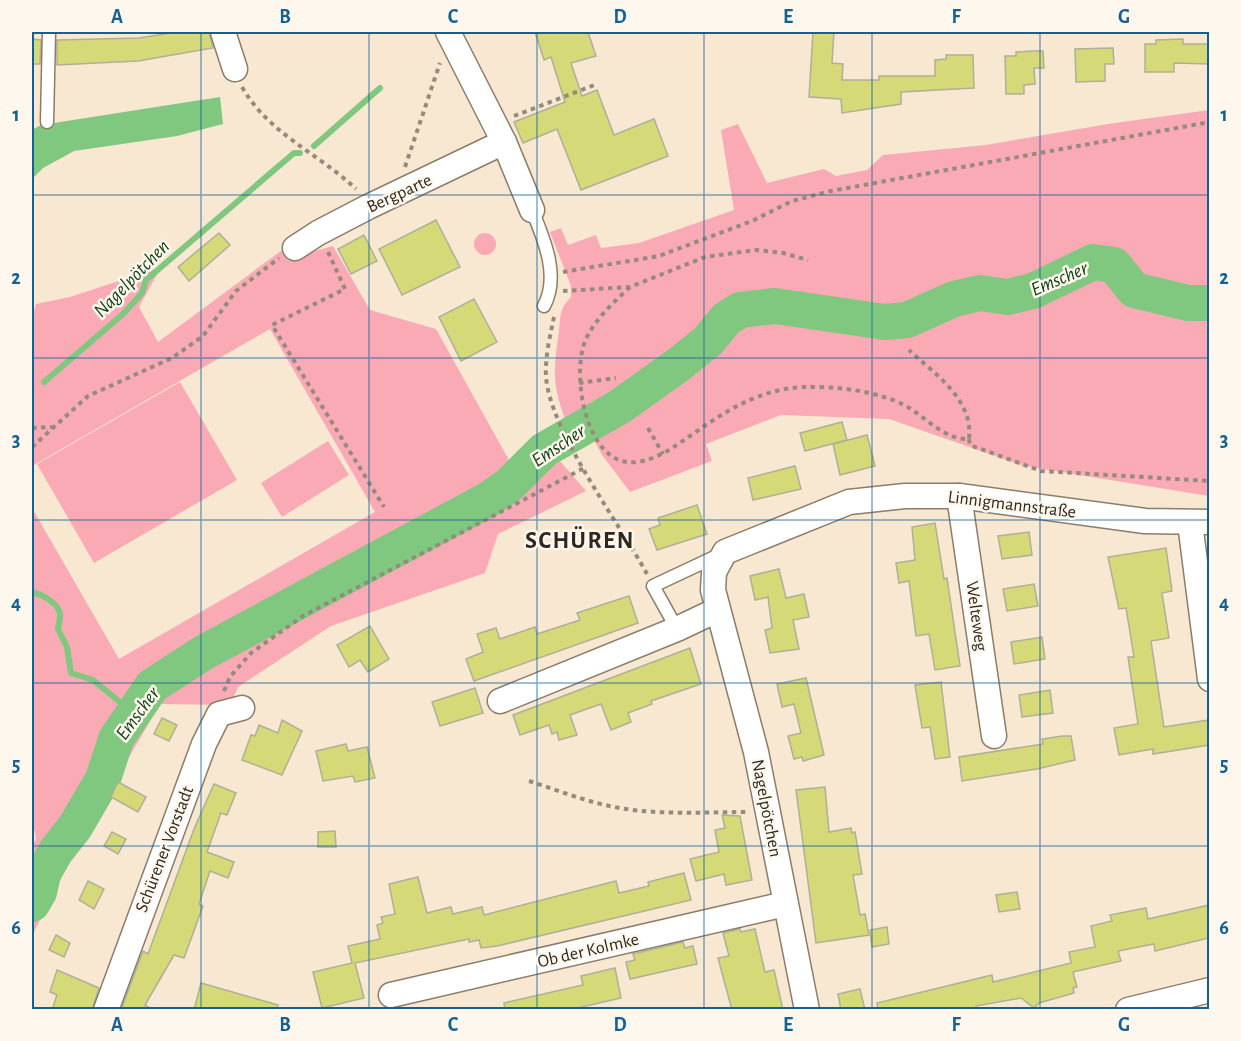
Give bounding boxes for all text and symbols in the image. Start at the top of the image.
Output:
text: A [111,7,123,27]
text: B [279,7,291,27]
text: C [448,7,459,27]
text: D [613,7,627,27]
text: E [783,7,793,27]
text: F [951,7,961,27]
text: G [1118,7,1130,27]
text: 1 [12,105,20,125]
text: 1 [1220,105,1228,125]
street label: Bergparte [364,171,435,217]
water label: Nagelpötchen [90,236,173,321]
water label: Emscher [1028,258,1091,300]
text: 2 [11,268,21,288]
text: 2 [1219,268,1229,288]
water label: Emscher [528,421,589,471]
text: 3 [12,430,20,450]
text: 3 [1220,430,1228,450]
street label: Linnigmannstraße [947,488,1077,522]
district label: SCHÜREN [525,526,635,553]
street label: Welteweg [962,580,990,653]
text: 4 [11,593,21,613]
text: 4 [1219,593,1229,613]
water label: Emscher [112,683,164,744]
text: 5 [12,755,20,775]
text: 5 [1220,755,1228,775]
street label: Nagelpötchen [748,758,784,859]
street label: Schürener Vorstadt [133,784,197,915]
text: 6 [11,918,21,938]
text: 6 [1219,918,1229,938]
street label: Ob der Kolmke [536,931,641,971]
text: A [111,1015,123,1035]
text: B [279,1015,291,1035]
text: C [448,1015,459,1035]
text: D [613,1015,627,1035]
text: E [783,1015,793,1035]
text: F [951,1015,961,1035]
text: G [1118,1015,1130,1035]

